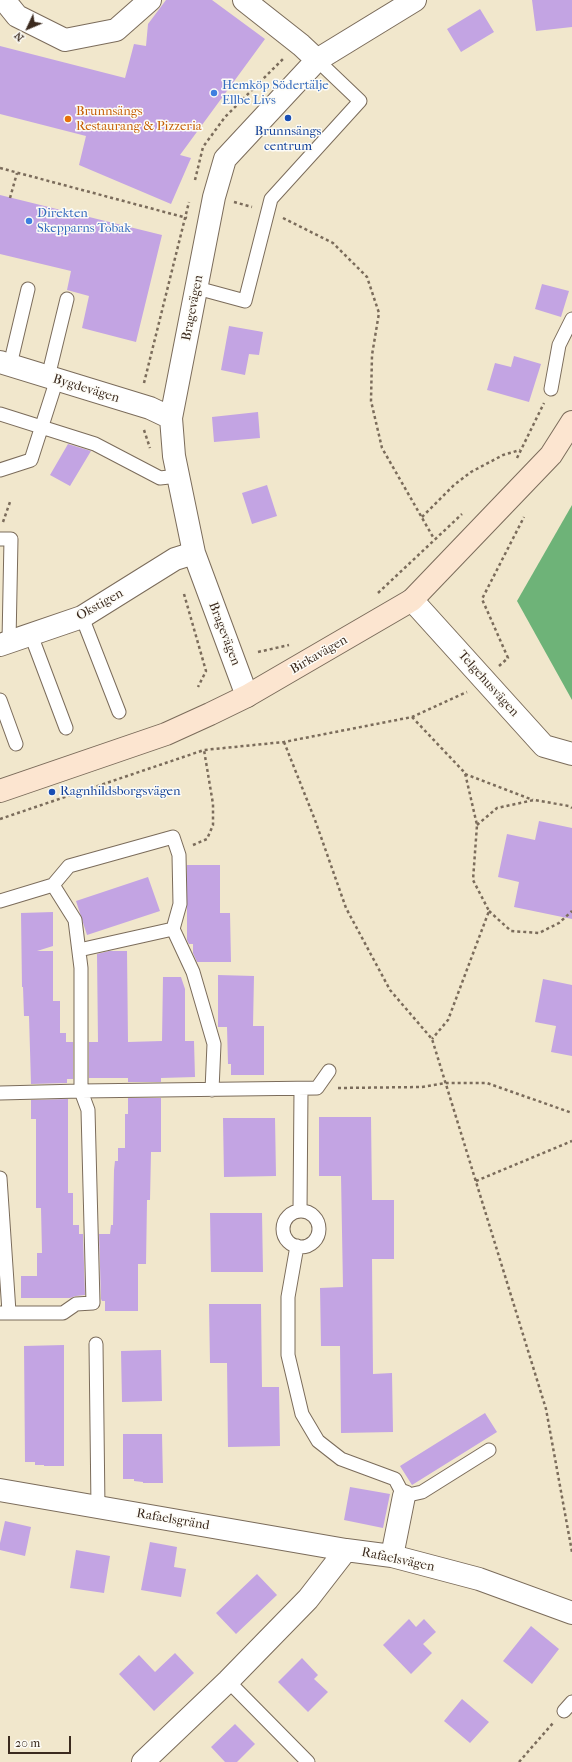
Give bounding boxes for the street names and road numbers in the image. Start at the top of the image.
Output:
street label: Bragevägen [179,274,207,342]
street label: Bygdevägen [51,371,121,407]
street label: Okstigen [74,586,126,624]
street label: Bragevägen [205,600,243,668]
street label: Birkavägen [288,632,350,678]
street label: Telgehusvägen [454,648,522,720]
street label: Rafaelsgränd [135,1506,211,1534]
street label: Rafaelsvägen [360,1545,436,1575]

